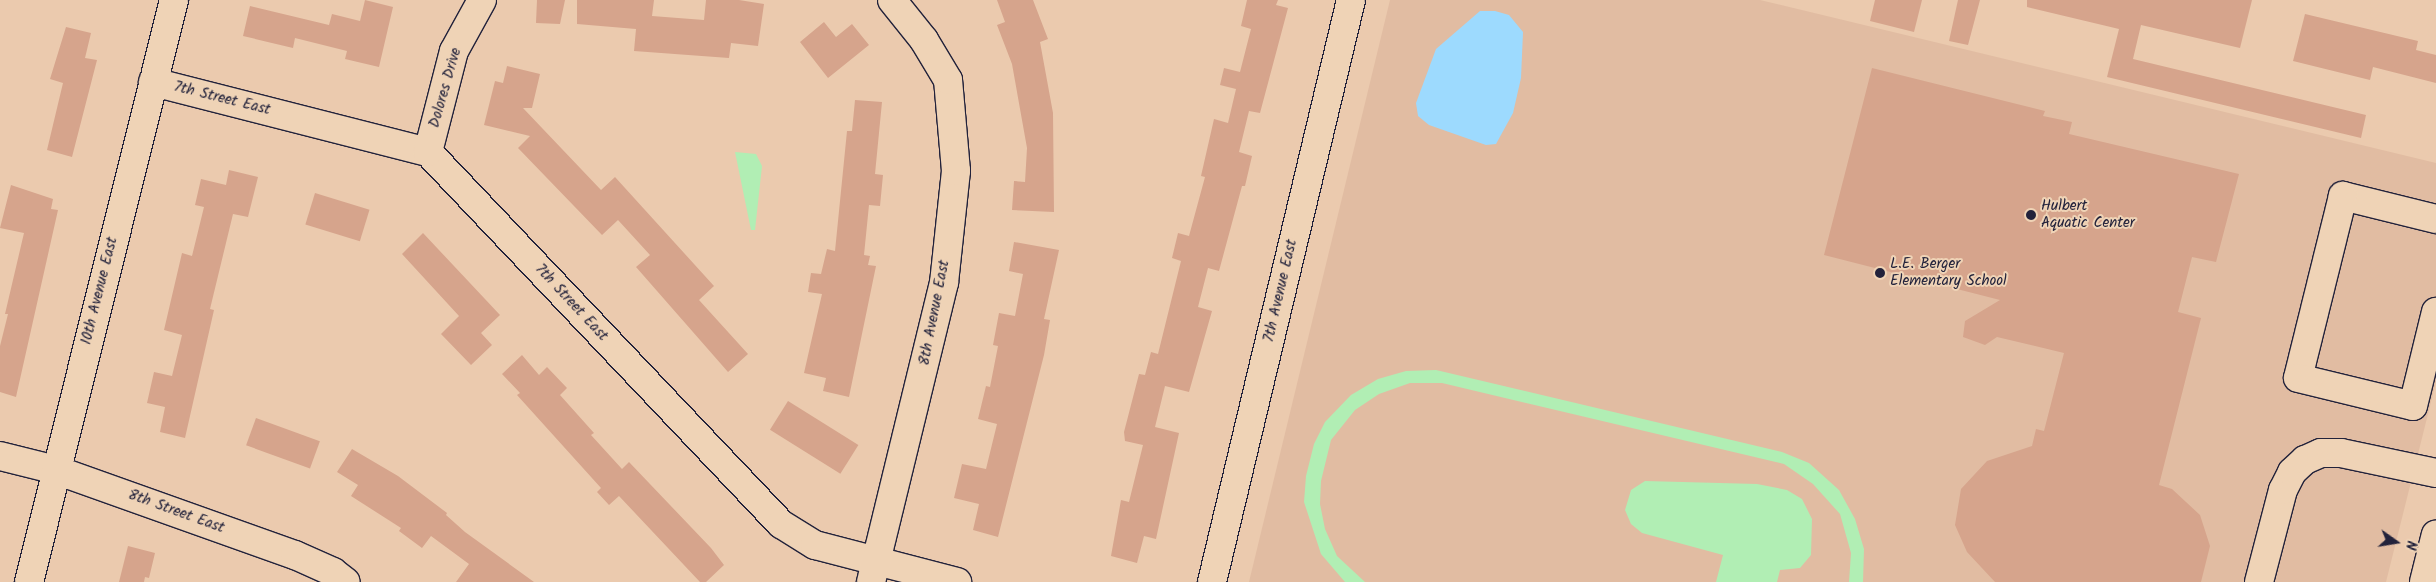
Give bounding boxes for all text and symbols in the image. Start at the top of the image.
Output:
street label: Dolores Drive [426,46,466,130]
street label: 7th Street East [172,78,272,120]
place label: Hulbert Aquatic Center [2041,197,2135,232]
marker: Hulbert Aquatic Center [2025,209,2037,221]
street label: 10th Avenue East [78,235,122,347]
street label: 7th Avenue East [1260,238,1302,344]
place label: L.E. Berger Elementary School [1890,255,2007,290]
street label: 8th Avenue East [916,259,954,367]
street label: 7th Street East [531,261,611,345]
marker: L.E. Berger Elementary School [1874,267,1886,279]
street label: 8th Street East [125,486,227,538]
north arrow [2371,517,2421,567]
text: N [2399,539,2422,552]

